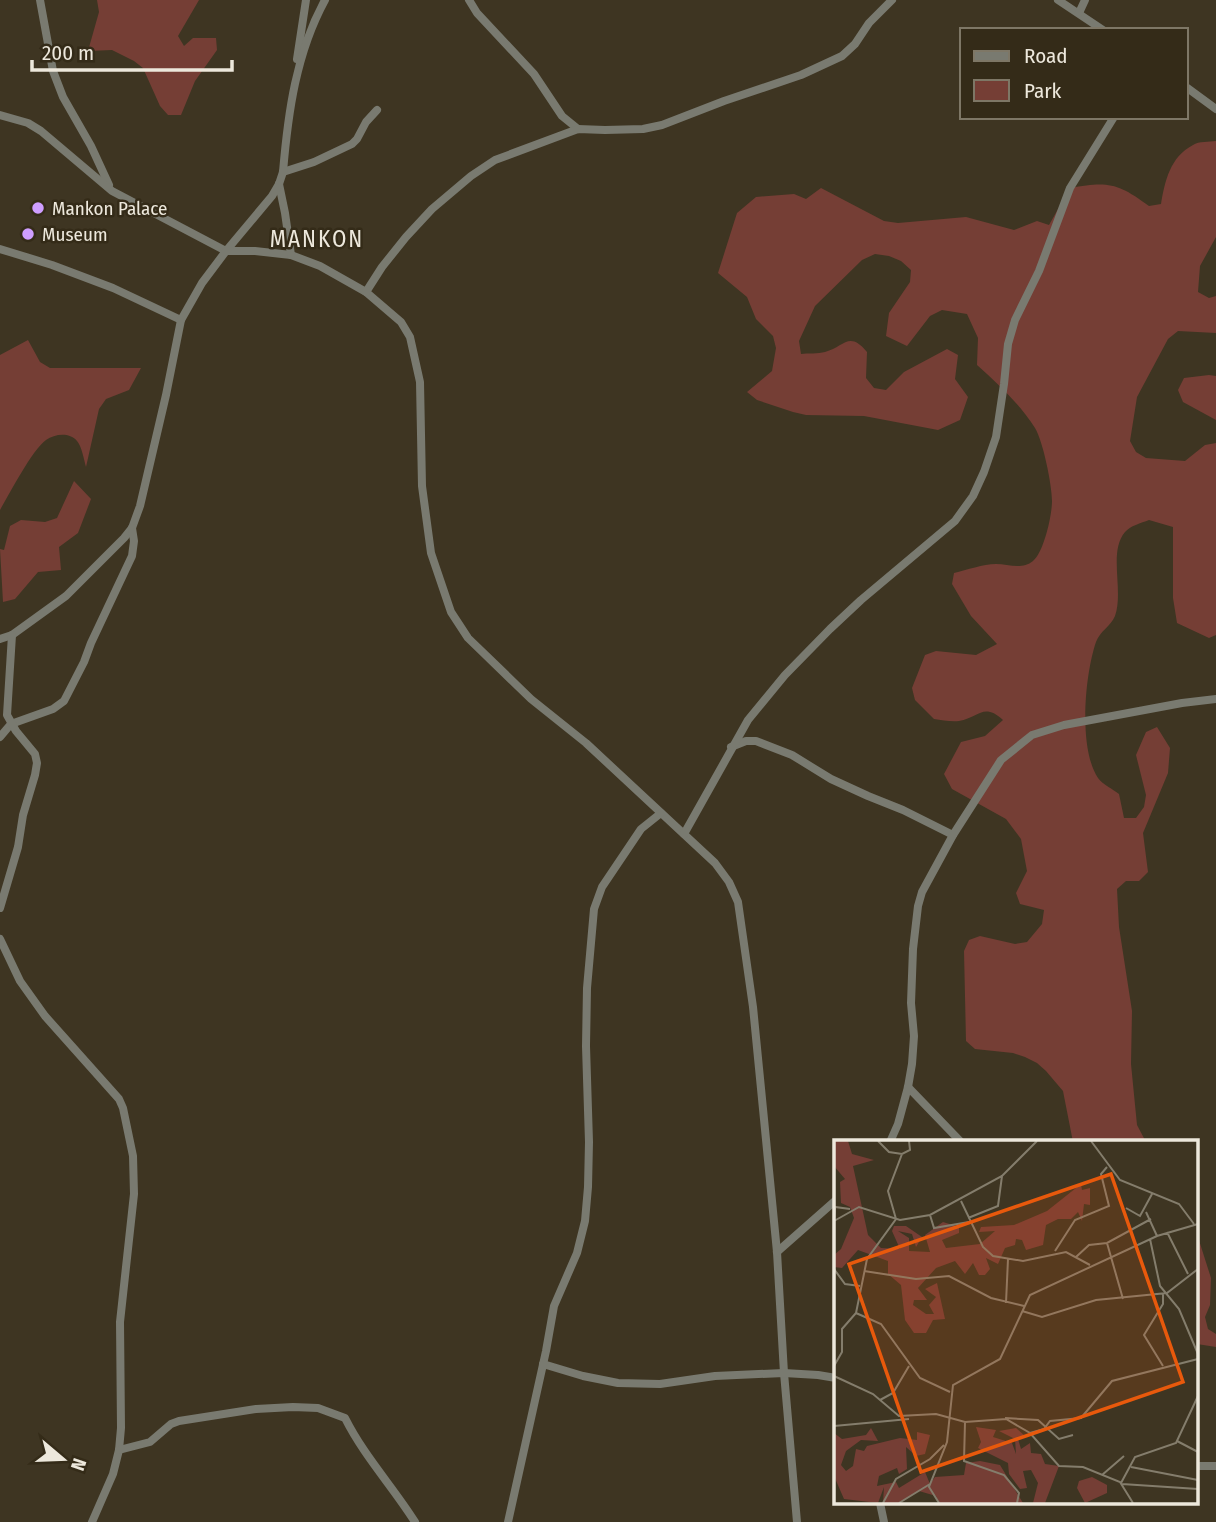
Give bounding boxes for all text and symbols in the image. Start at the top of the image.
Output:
scale bar [32,28,231,72]
legend [960,28,1188,119]
text: 200 m [42,40,94,66]
text: Road [1024,43,1068,69]
text: Park [1024,78,1062,104]
place label: Mankon Palace [52,197,167,220]
marker: Mankon Palace [30,200,46,216]
place label: Museum [42,223,108,246]
district label: MANKON [270,225,364,253]
marker: Museum [20,226,36,242]
inset map [834,1140,1198,1504]
north arrow [28,1424,98,1494]
text: N [66,1455,91,1474]

